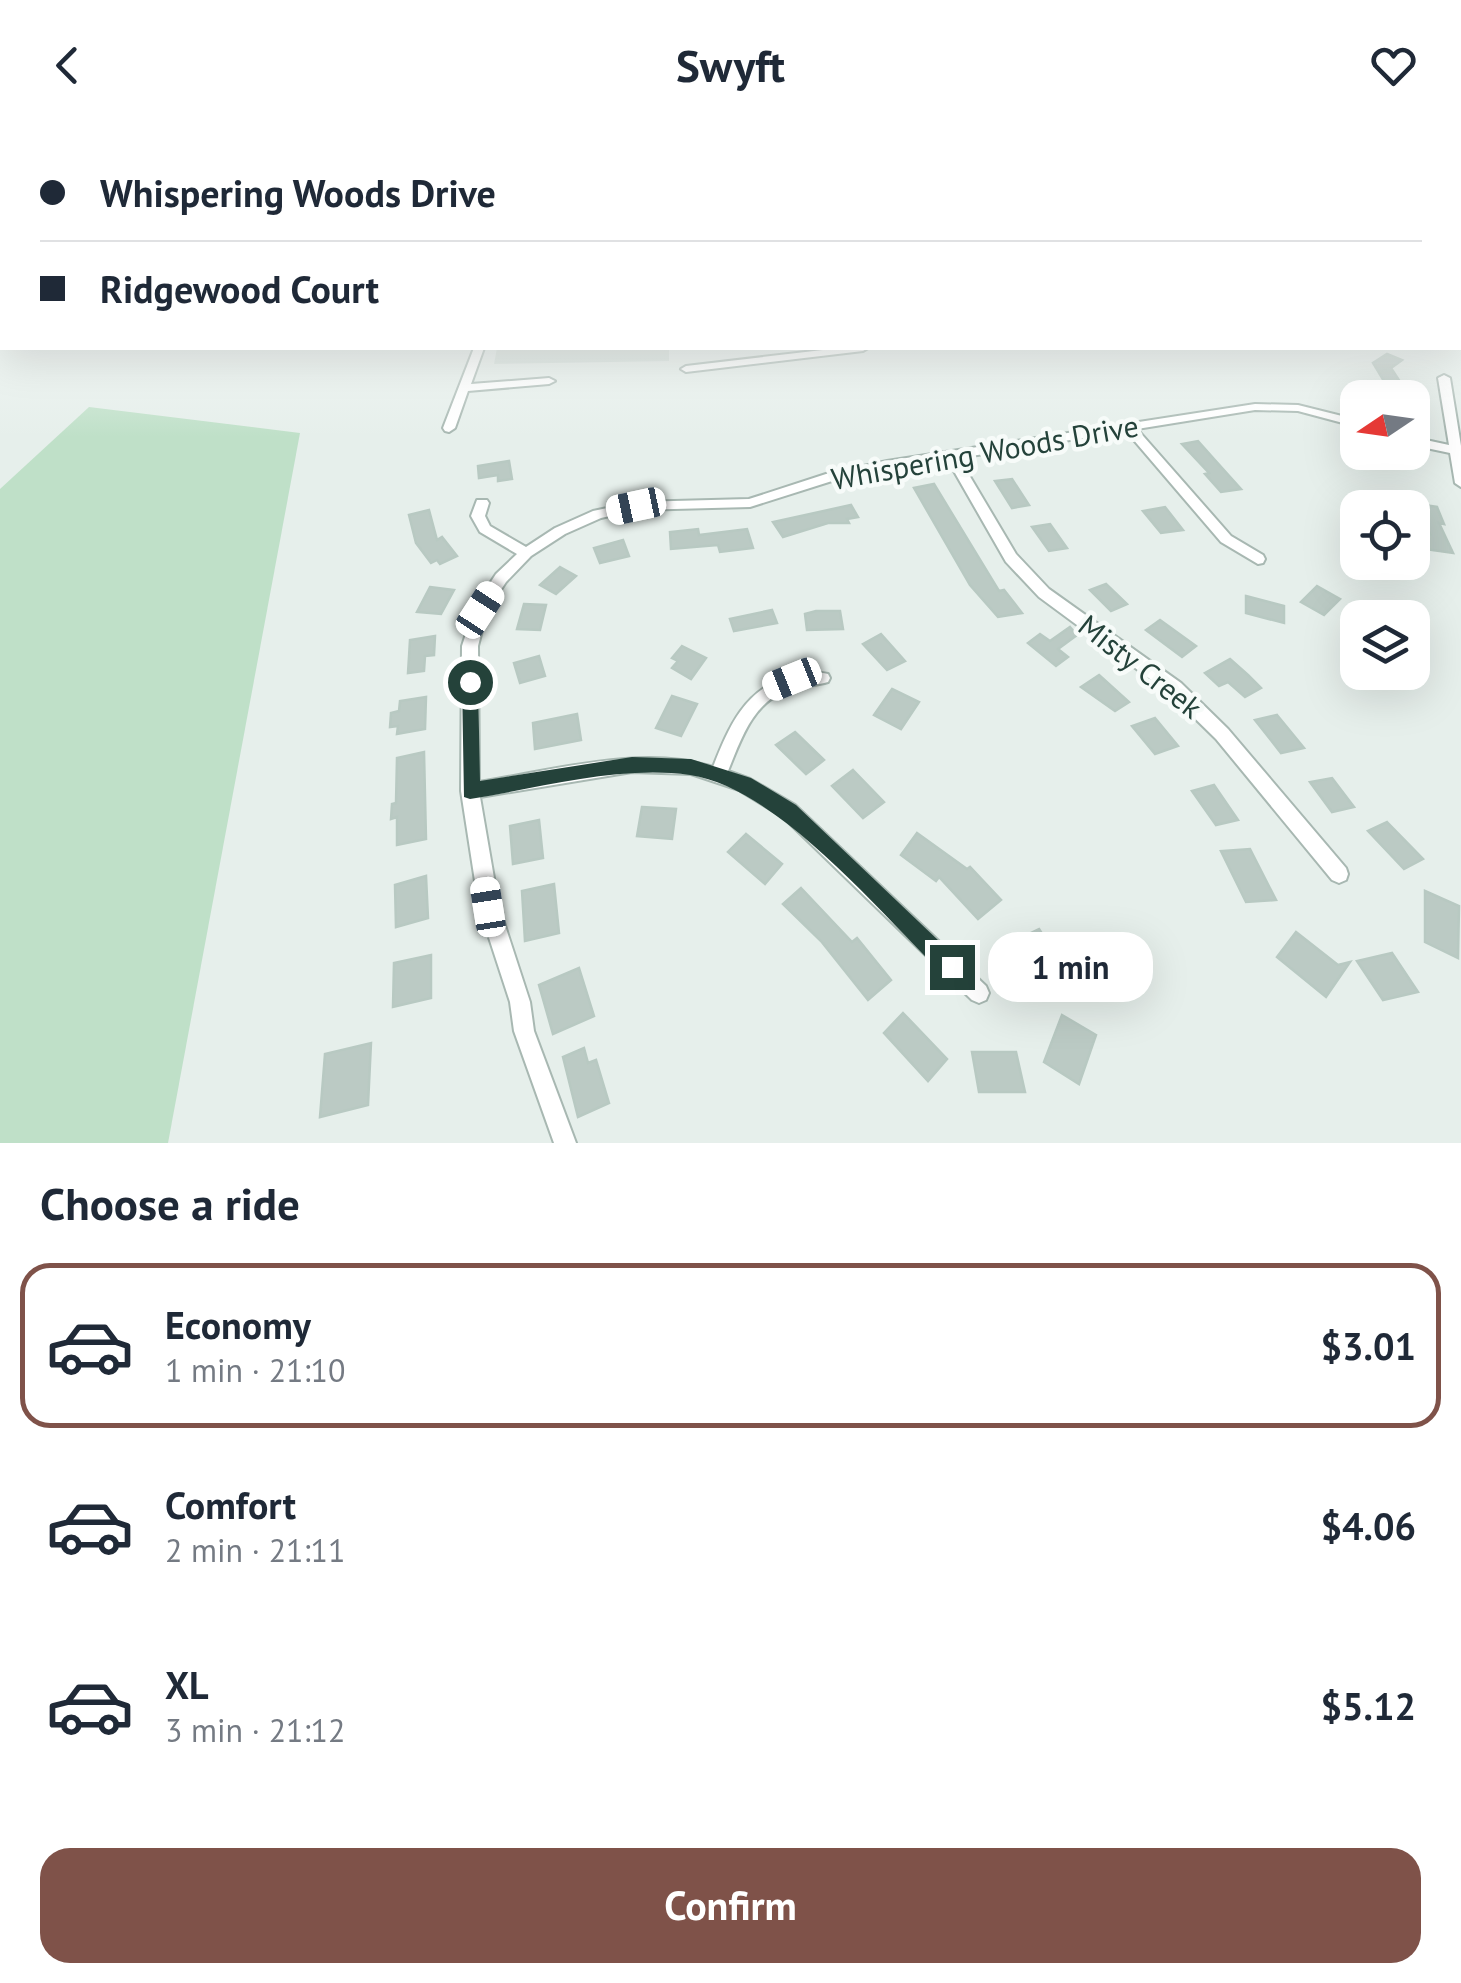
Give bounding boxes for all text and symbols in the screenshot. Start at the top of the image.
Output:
text: Swyft [676,36,785,94]
icon: back [40,38,95,93]
icon: heart [1366,38,1421,93]
text: Whispering Woods Drive [100,168,496,217]
text: Ridgewood Court [100,264,379,313]
north arrow [1340,380,1430,470]
map controls [1340,380,1430,690]
street label: Whispering Woods Drive [828,405,1141,498]
car [604,485,668,527]
button: locate [1340,490,1430,580]
car [451,577,509,643]
button: layers [1340,600,1430,690]
street label: Misty Creek [1071,605,1211,727]
car [759,654,825,704]
route start [448,660,493,705]
car [468,875,508,939]
callout: 1 min [987,932,1152,1002]
route end [930,945,975,990]
text: 1 min [1031,946,1110,988]
text: Choose a ride [40,1174,300,1232]
text: Economy [165,1300,311,1349]
icon: car [45,1301,135,1391]
text: $3.01 [1320,1321,1416,1370]
text: 1 min · 21:10 [165,1349,345,1391]
text: Comfort [165,1480,296,1529]
icon: car [45,1481,135,1571]
text: $4.06 [1320,1501,1416,1550]
text: 2 min · 21:11 [165,1529,345,1571]
text: XL [165,1660,209,1709]
icon: car [45,1661,135,1751]
text: $5.12 [1320,1681,1416,1730]
text: 3 min · 21:12 [165,1709,345,1751]
button: Confirm [40,1848,1421,1963]

